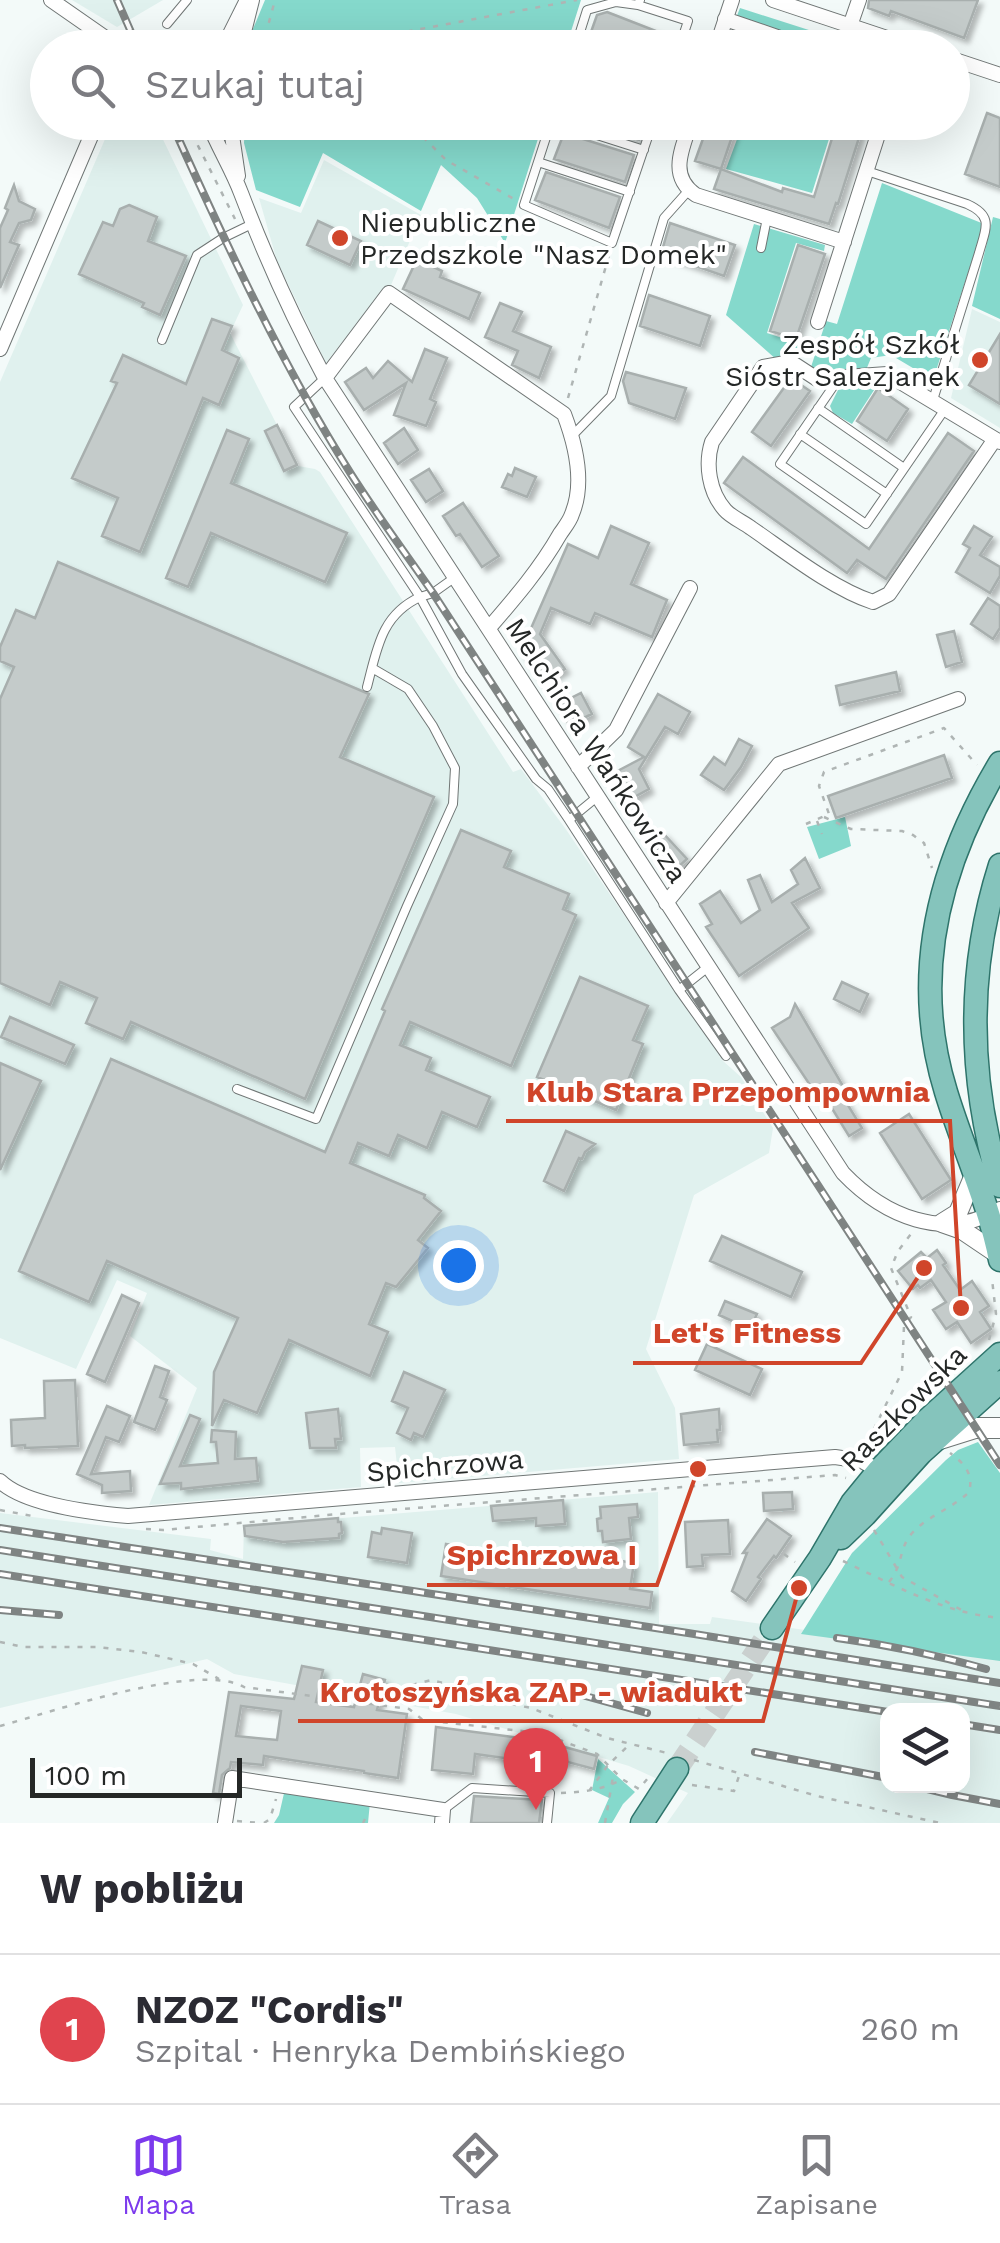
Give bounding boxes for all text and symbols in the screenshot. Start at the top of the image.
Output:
search box [30,30,970,140]
icon: search [65,58,120,113]
text: Szukaj tutaj [145,63,365,107]
place label: Niepubliczne Przedszkole "Nasz Domek" [360,206,727,271]
marker: Niepubliczne Przedszkole "Nasz Domek" [329,227,351,249]
place label: Zespół Szkół Sióstr Salezjanek [725,328,960,393]
marker: Zespół Szkół Sióstr Salezjanek [969,349,991,371]
street label: Melchiora Wańkowicza [499,612,695,889]
callout: Klub Stara Przepompownia [506,1061,950,1121]
text: Klub Stara Przepompownia [526,1074,931,1109]
your location [433,1240,484,1291]
callout: Let's Fitness [633,1303,861,1363]
text: Let's Fitness [653,1315,841,1350]
street label: Raszkowska [833,1338,974,1478]
street label: Spichrzowa [365,1442,525,1489]
callout: Spichrzowa I [427,1525,657,1585]
text: Spichrzowa I [447,1537,637,1572]
callout: Krotoszyńska ZAP - wiadukt [298,1661,763,1721]
text: Krotoszyńska ZAP - wiadukt [319,1674,743,1709]
map controls [880,1703,970,1793]
button: layers [880,1703,970,1793]
pin: 1 [504,1728,568,1810]
scale bar [30,1753,242,1798]
text: 100 m [45,1759,127,1792]
text: W pobliżu [40,1864,245,1913]
text: NZOZ "Cordis" [135,1988,404,2032]
text: 1 [66,2010,79,2048]
text: 260 m [861,2010,960,2048]
text: Szpital · Henryka Dembińskiego [135,2032,626,2070]
tab: Mapa [122,2128,195,2221]
tab: Trasa [439,2128,511,2221]
tab: Zapisane [755,2128,878,2221]

